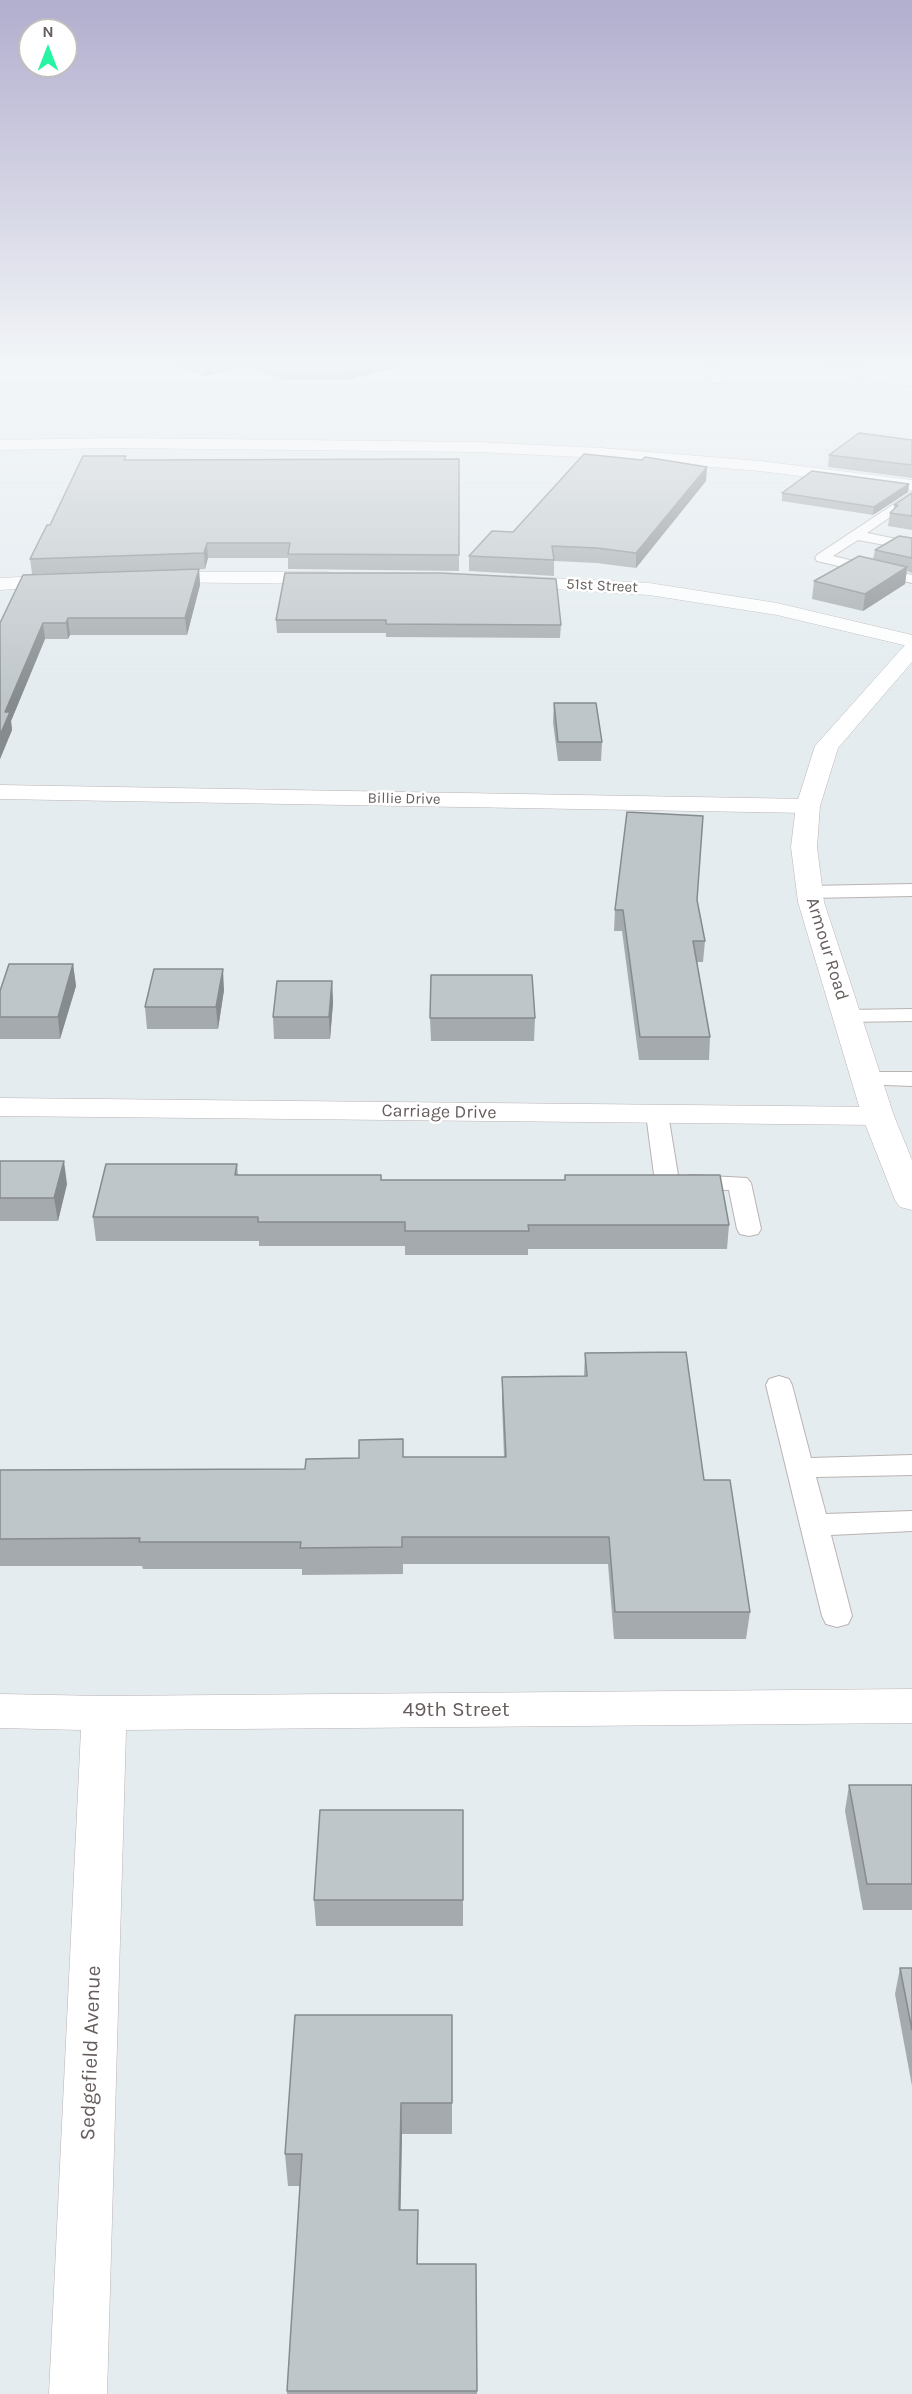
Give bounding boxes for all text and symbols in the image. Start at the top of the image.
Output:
north arrow [18,18,78,78]
text: N [42,22,54,41]
street label: 51st Street [566,575,638,597]
street label: Billie Drive [367,789,441,809]
street label: Armour Road [801,895,853,1003]
street label: Carriage Drive [381,1100,497,1124]
street label: 49th Street [402,1697,510,1723]
street label: Sedgefield Avenue [75,1965,107,2141]

